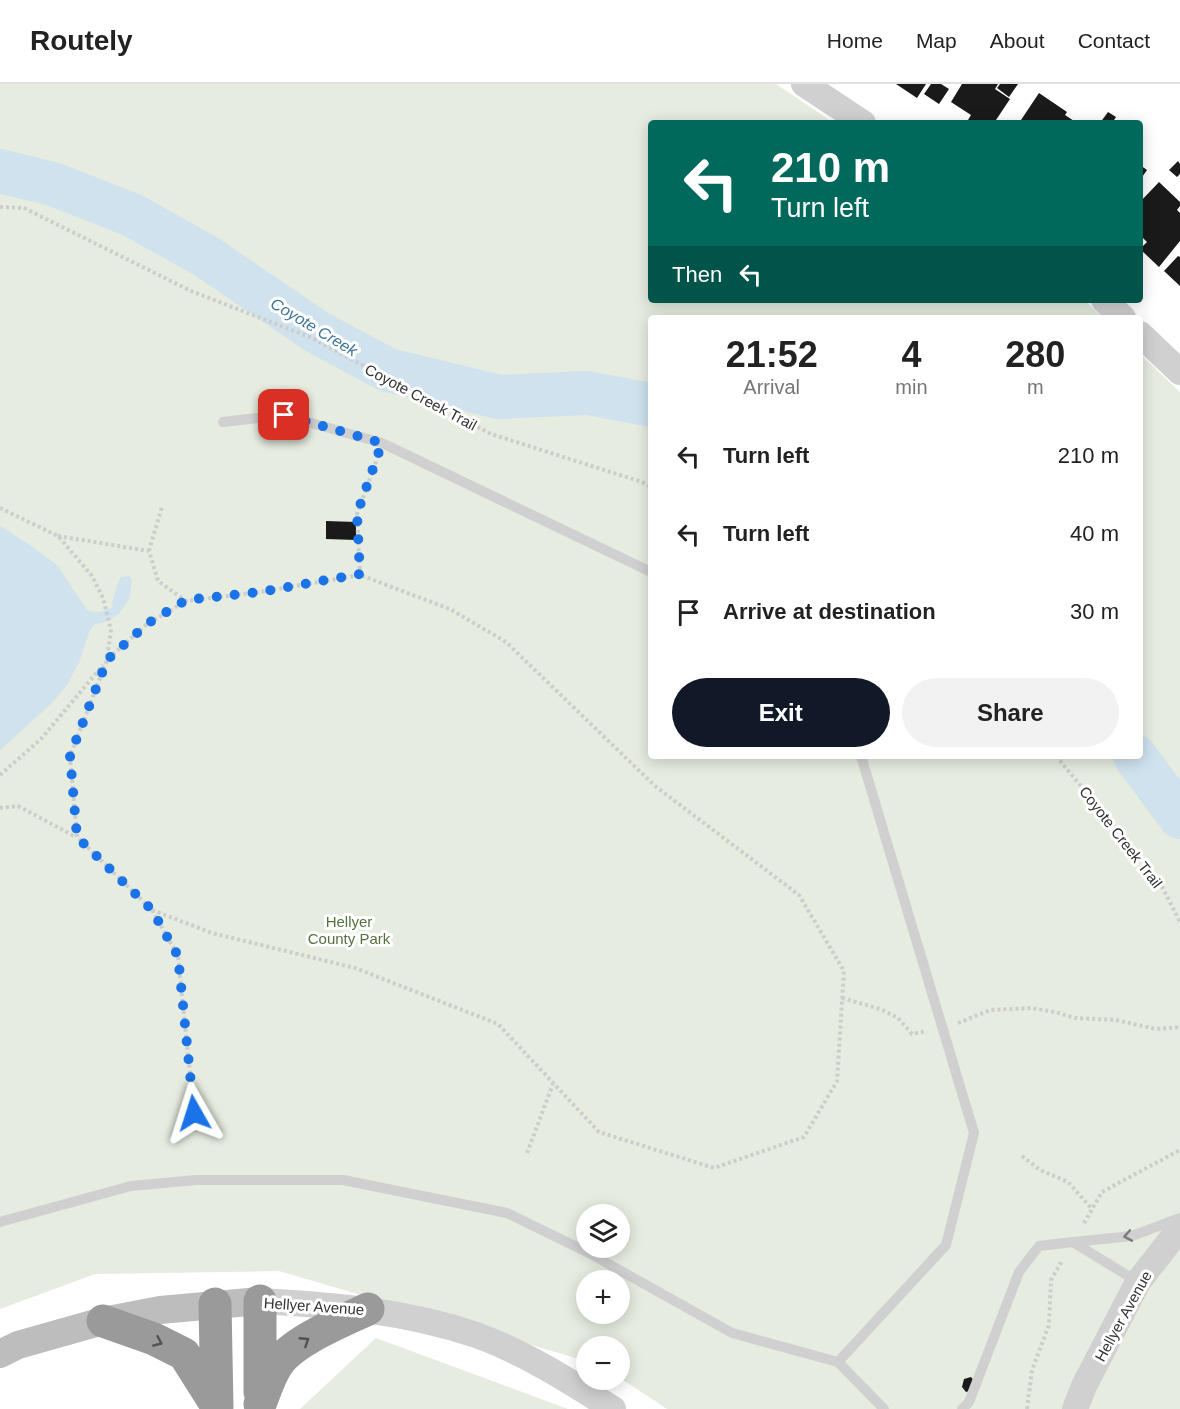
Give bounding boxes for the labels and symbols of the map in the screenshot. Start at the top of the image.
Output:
water label: Coyote Creek [268,295,361,360]
street label: Coyote Creek Trail [362,360,480,434]
pin [258,389,309,440]
street label: Coyote Creek Trail [1076,783,1166,891]
park label: Hellyer County Park [308,913,391,947]
position arrow [162,1081,226,1145]
one-way arrow [1123,1229,1133,1242]
street label: Hellyer Avenue [1091,1268,1155,1364]
street label: Hellyer Avenue [263,1294,365,1318]
one-way arrow [151,1334,162,1346]
one-way arrow [298,1338,309,1349]

